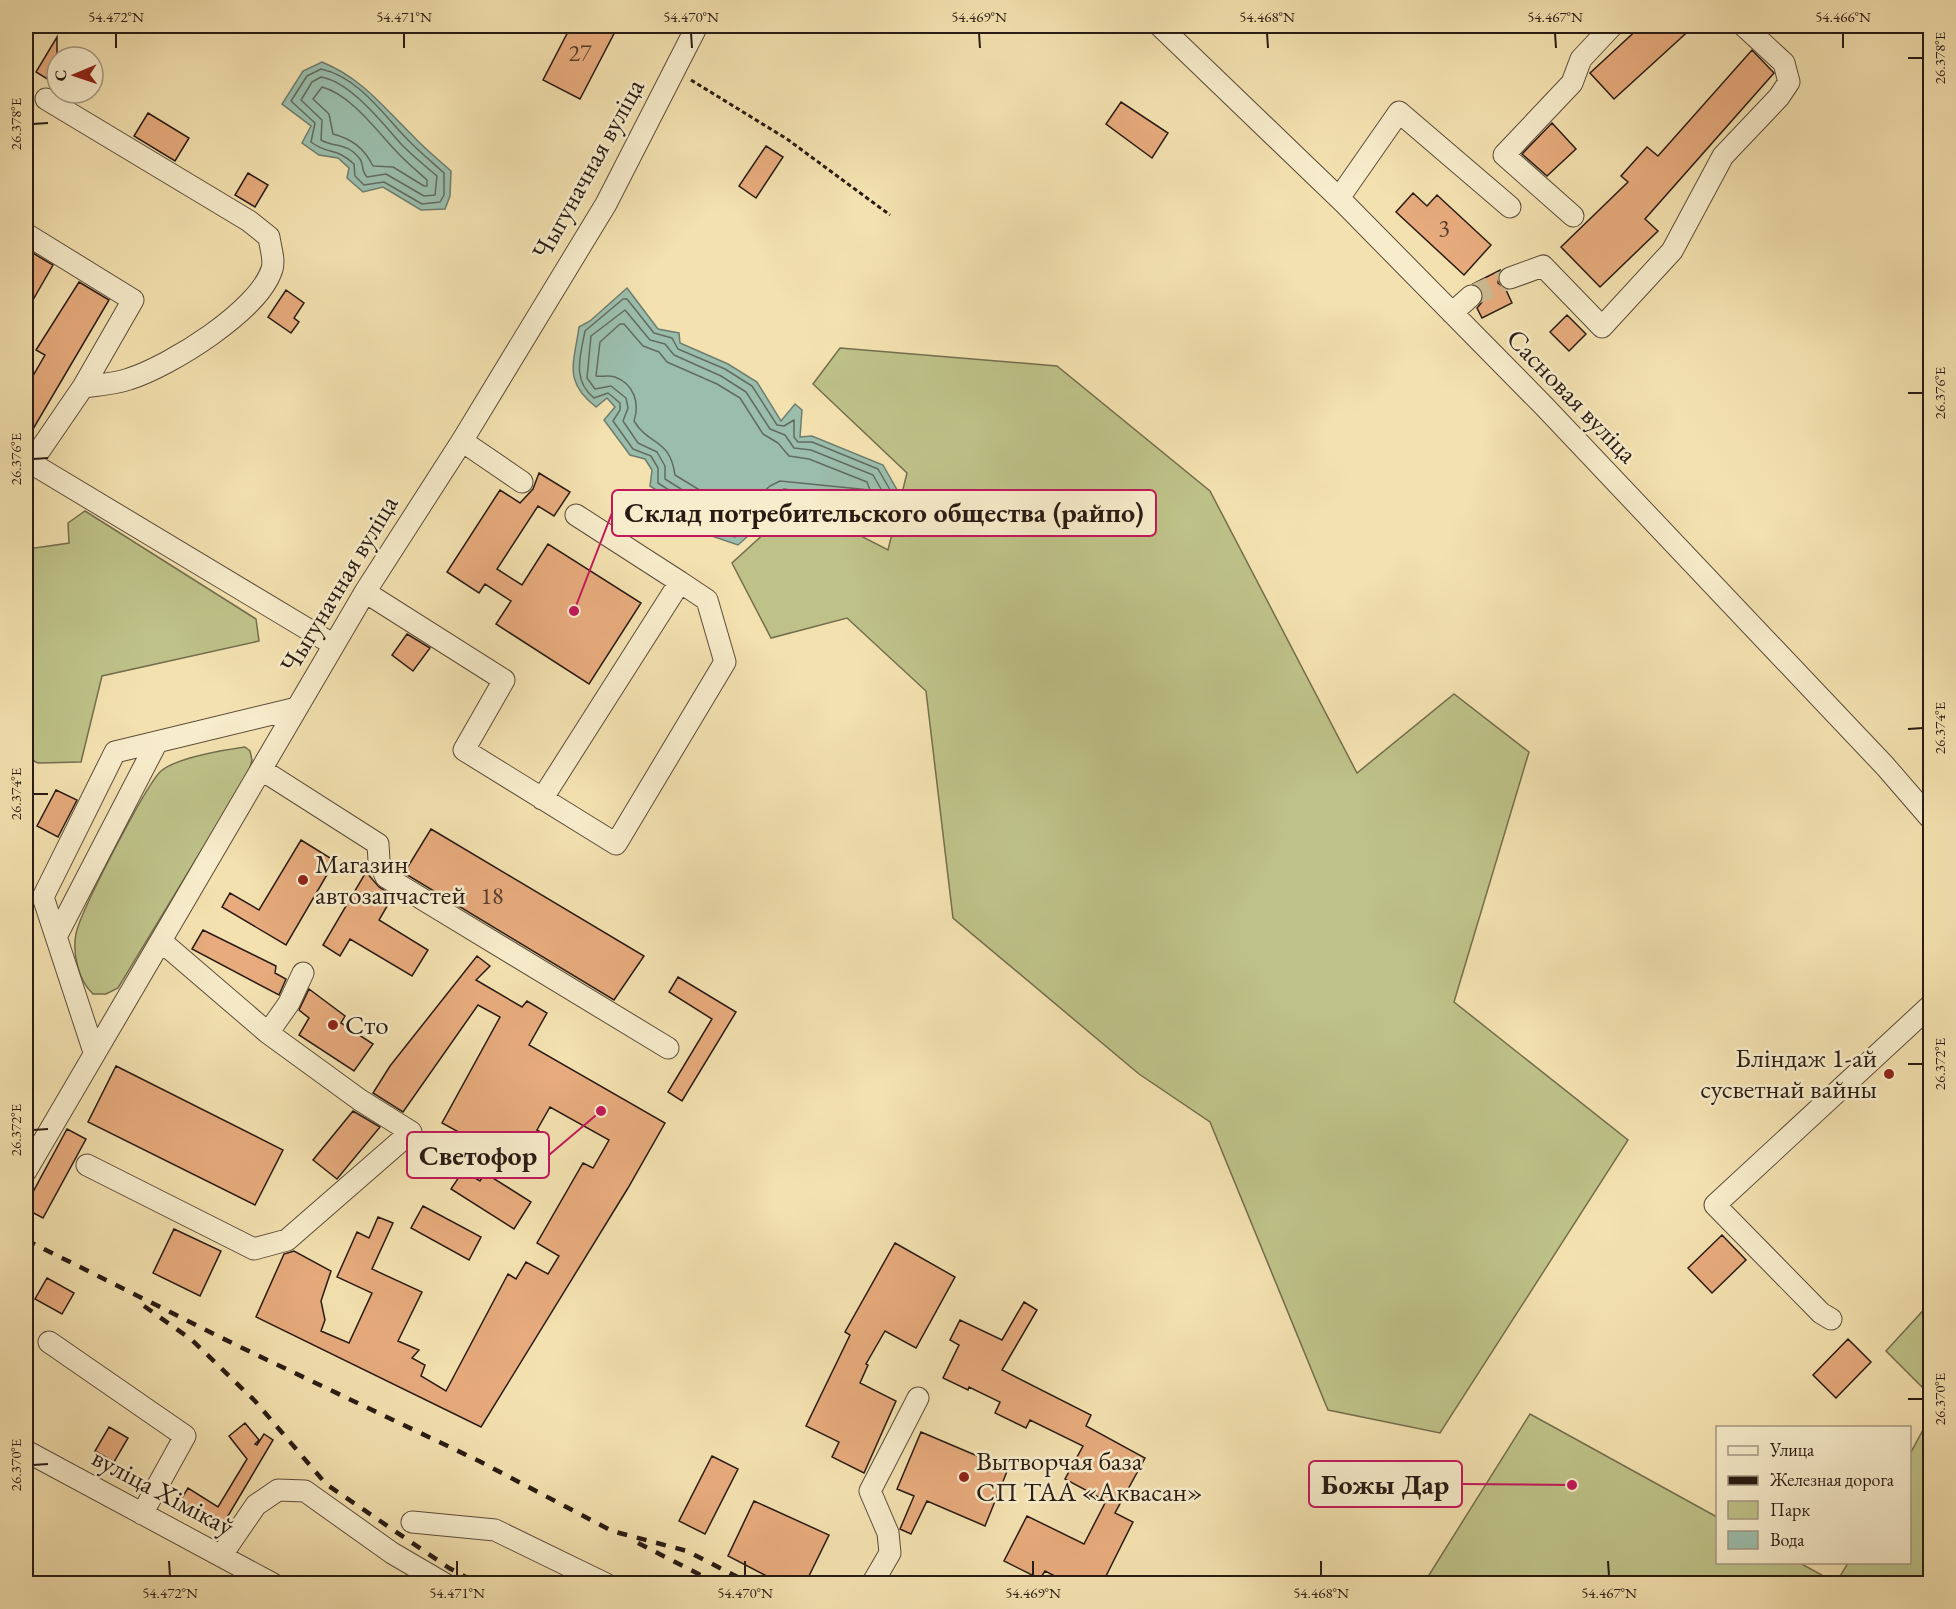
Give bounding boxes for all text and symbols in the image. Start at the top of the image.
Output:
text: 54.472°N [88,7,144,26]
text: 54.471°N [376,7,432,26]
text: 54.470°N [663,7,719,26]
text: 54.469°N [951,7,1007,26]
text: 54.468°N [1239,7,1295,26]
text: 54.467°N [1527,7,1583,26]
text: 54.466°N [1815,7,1871,26]
text: 26.378°E [1930,31,1949,84]
house number: 27 [568,37,592,68]
north arrow [45,45,105,105]
text: С [50,69,71,82]
street label: Чыгуначная вуліца [523,72,652,265]
text: 26.378°E [6,97,25,150]
house number: 3 [1438,212,1450,243]
street label: Сасновая вуліца [1499,321,1646,471]
text: 26.376°E [1930,366,1949,419]
text: 26.376°E [6,432,25,485]
street label: Чыгуначная вуліца [272,488,406,679]
callout: Склад потребительского общества (райпо) [612,490,1156,536]
text: Склад потребительского общества (райпо) [624,494,1144,530]
text: 26.374°E [1930,701,1949,754]
text: 26.374°E [6,767,25,820]
place label: Магазин автозапчастей [315,846,466,912]
marker: Магазин автозапчастей [296,873,310,887]
house number: 18 [480,880,504,911]
place label: Сто [345,1007,389,1042]
marker: Сто [326,1018,340,1032]
text: 26.372°E [1930,1037,1949,1090]
place label: Бліндаж 1-ай сусветнай вайны [1700,1040,1877,1106]
marker: Бліндаж 1-ай сусветнай вайны [1882,1067,1896,1081]
text: 26.372°E [6,1103,25,1156]
callout: Светофор [407,1132,549,1178]
text: Светофор [419,1137,537,1173]
text: 26.370°E [1930,1372,1949,1425]
legend [1716,1426,1911,1564]
text: 26.370°E [6,1438,25,1491]
text: Улица [1769,1438,1815,1461]
street label: вуліца Хімікаў [86,1440,240,1544]
place label: Вытворчая база СП ТАА «Аквасан» [976,1443,1203,1509]
callout: Божы Дар [1309,1461,1462,1507]
text: Божы Дар [1321,1466,1449,1502]
text: Железная дорога [1769,1468,1895,1491]
marker: Вытворчая база СП ТАА «Аквасан» [957,1470,971,1484]
text: Парк [1770,1498,1810,1521]
text: Вода [1770,1528,1805,1551]
text: 54.472°N [142,1583,198,1602]
text: 54.471°N [429,1583,485,1602]
text: 54.470°N [717,1583,773,1602]
text: 54.469°N [1005,1583,1061,1602]
text: 54.468°N [1293,1583,1349,1602]
text: 54.467°N [1581,1583,1637,1602]

